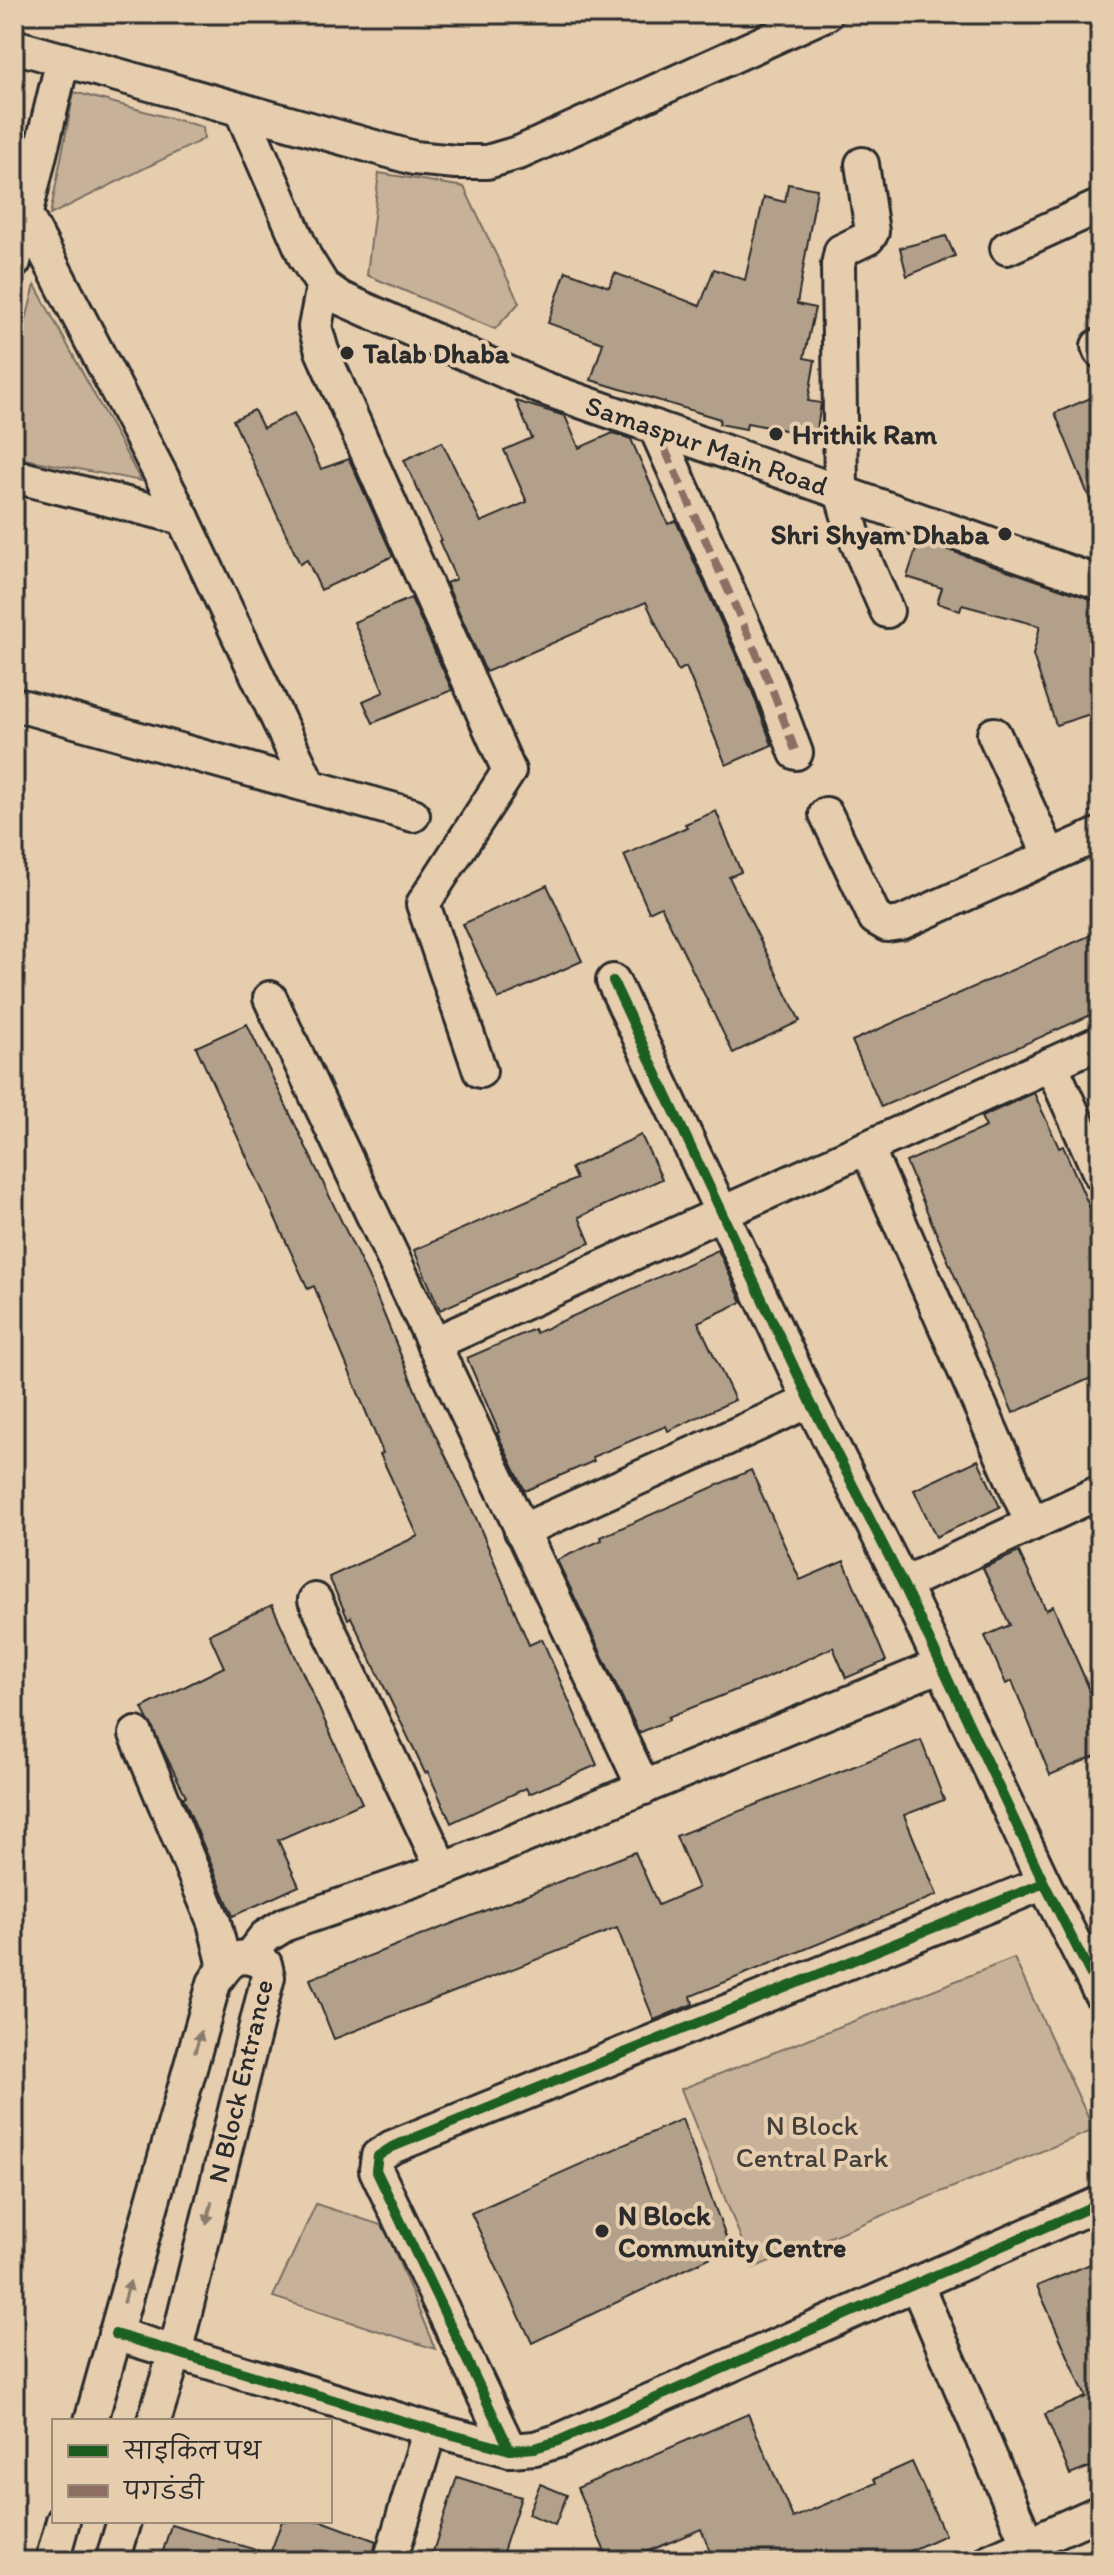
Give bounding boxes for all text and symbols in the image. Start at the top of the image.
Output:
place label: Talab Dhaba [362,336,510,370]
marker: Talab Dhaba [338,344,356,362]
street label: Samaspur Main Road [581,388,833,502]
place label: Hrithik Ram [792,417,937,451]
marker: Hrithik Ram [767,425,785,443]
place label: Shri Shyam Dhaba [771,517,989,551]
marker: Shri Shyam Dhaba [996,525,1014,543]
street label: N Block Entrance [200,1976,280,2186]
one-way arrow [192,2029,205,2053]
park label: N Block Central Park [736,2108,889,2174]
place label: N Block Community Centre [618,2198,846,2264]
one-way arrow [203,2201,215,2226]
marker: N Block Community Centre [593,2222,611,2240]
one-way arrow [121,2279,134,2303]
legend [52,2419,332,2523]
text: साइकिल पथ [122,2433,263,2465]
text: पगडंडी [122,2473,205,2505]

